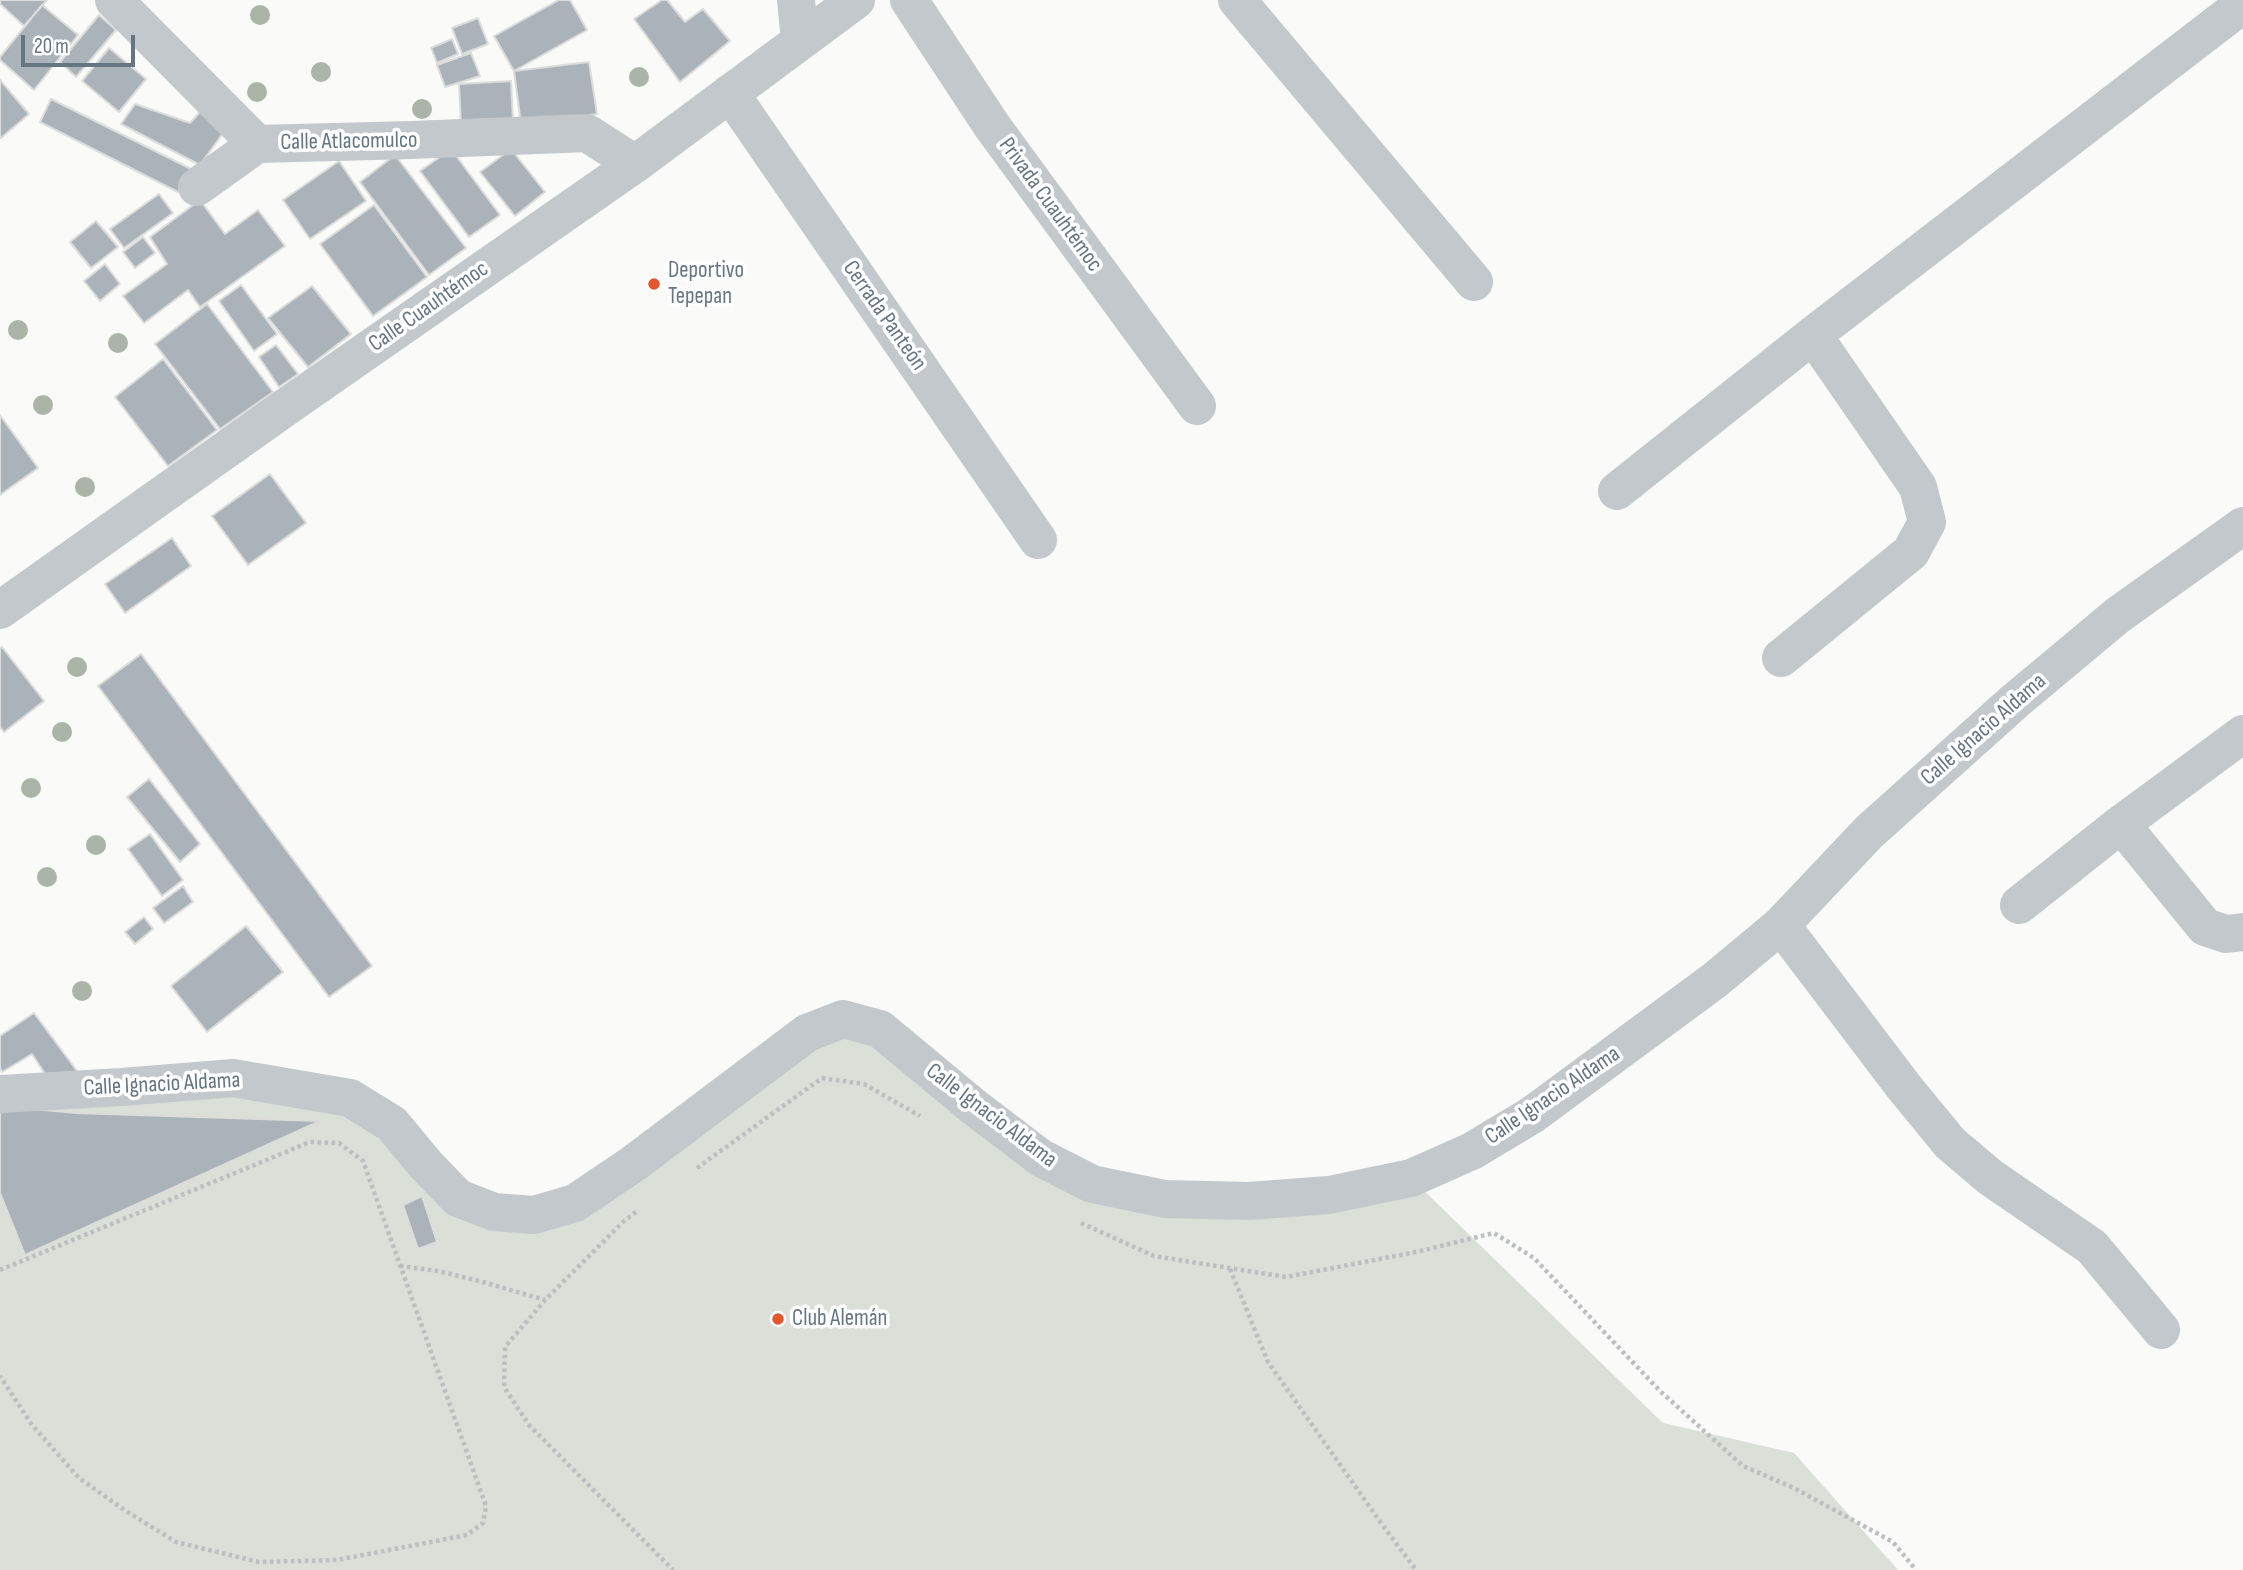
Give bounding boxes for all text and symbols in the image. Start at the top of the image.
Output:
scale bar [24,21,138,65]
text: 20 m [34,34,69,59]
street label: Calle Atlacomulco [280,127,418,157]
street label: Privada Cuauhtémoc [992,133,1108,277]
street label: Calle Cuauhtémoc [364,256,494,358]
street label: Cerrada Panteón [836,256,932,376]
place label: Deportivo Tepepan [668,257,744,311]
marker: Deportivo Tepepan [646,276,662,292]
street label: Calle Ignacio Aldama [1916,668,2052,792]
street label: Calle Ignacio Aldama [1480,1041,1626,1151]
street label: Calle Ignacio Aldama [920,1058,1062,1174]
street label: Calle Ignacio Aldama [83,1067,241,1103]
place label: Club Alemán [792,1305,887,1333]
marker: Club Alemán [770,1311,786,1327]

